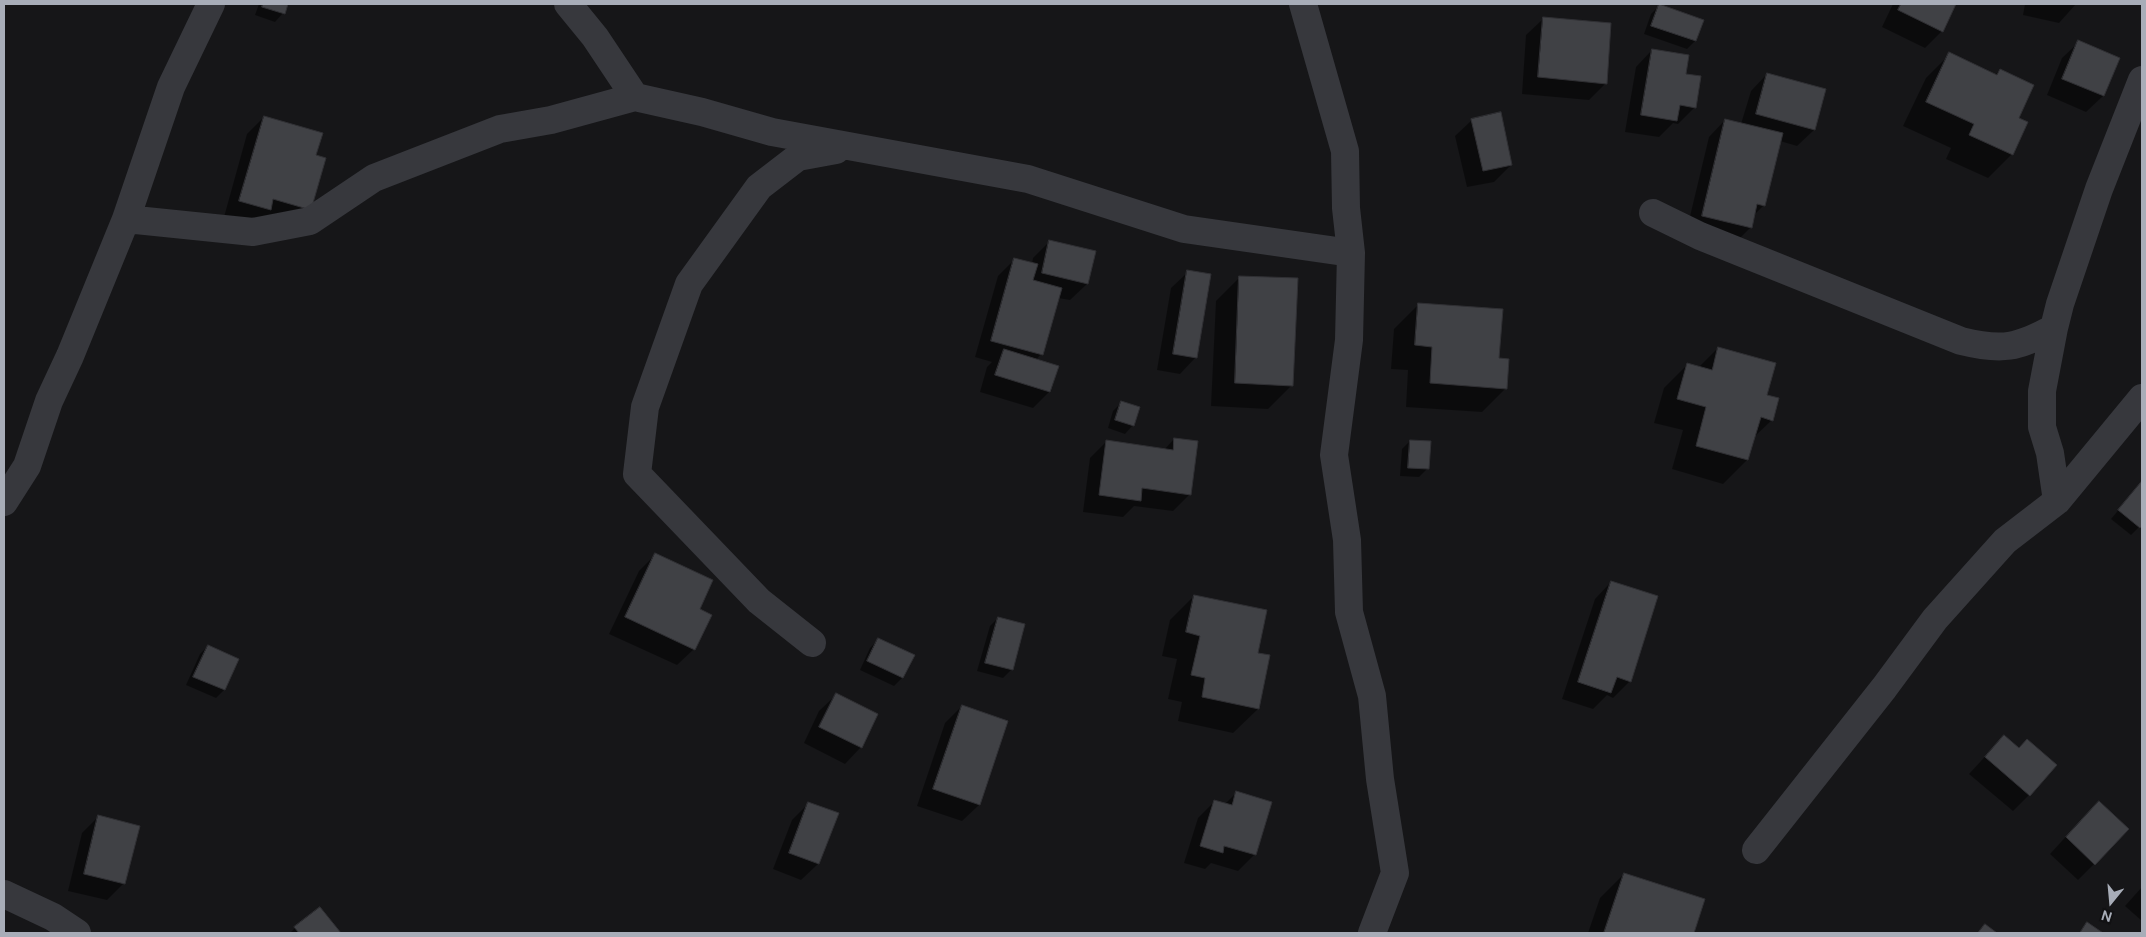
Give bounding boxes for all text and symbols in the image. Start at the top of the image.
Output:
north arrow [2086,877,2136,927]
text: N [2099,906,2114,926]

